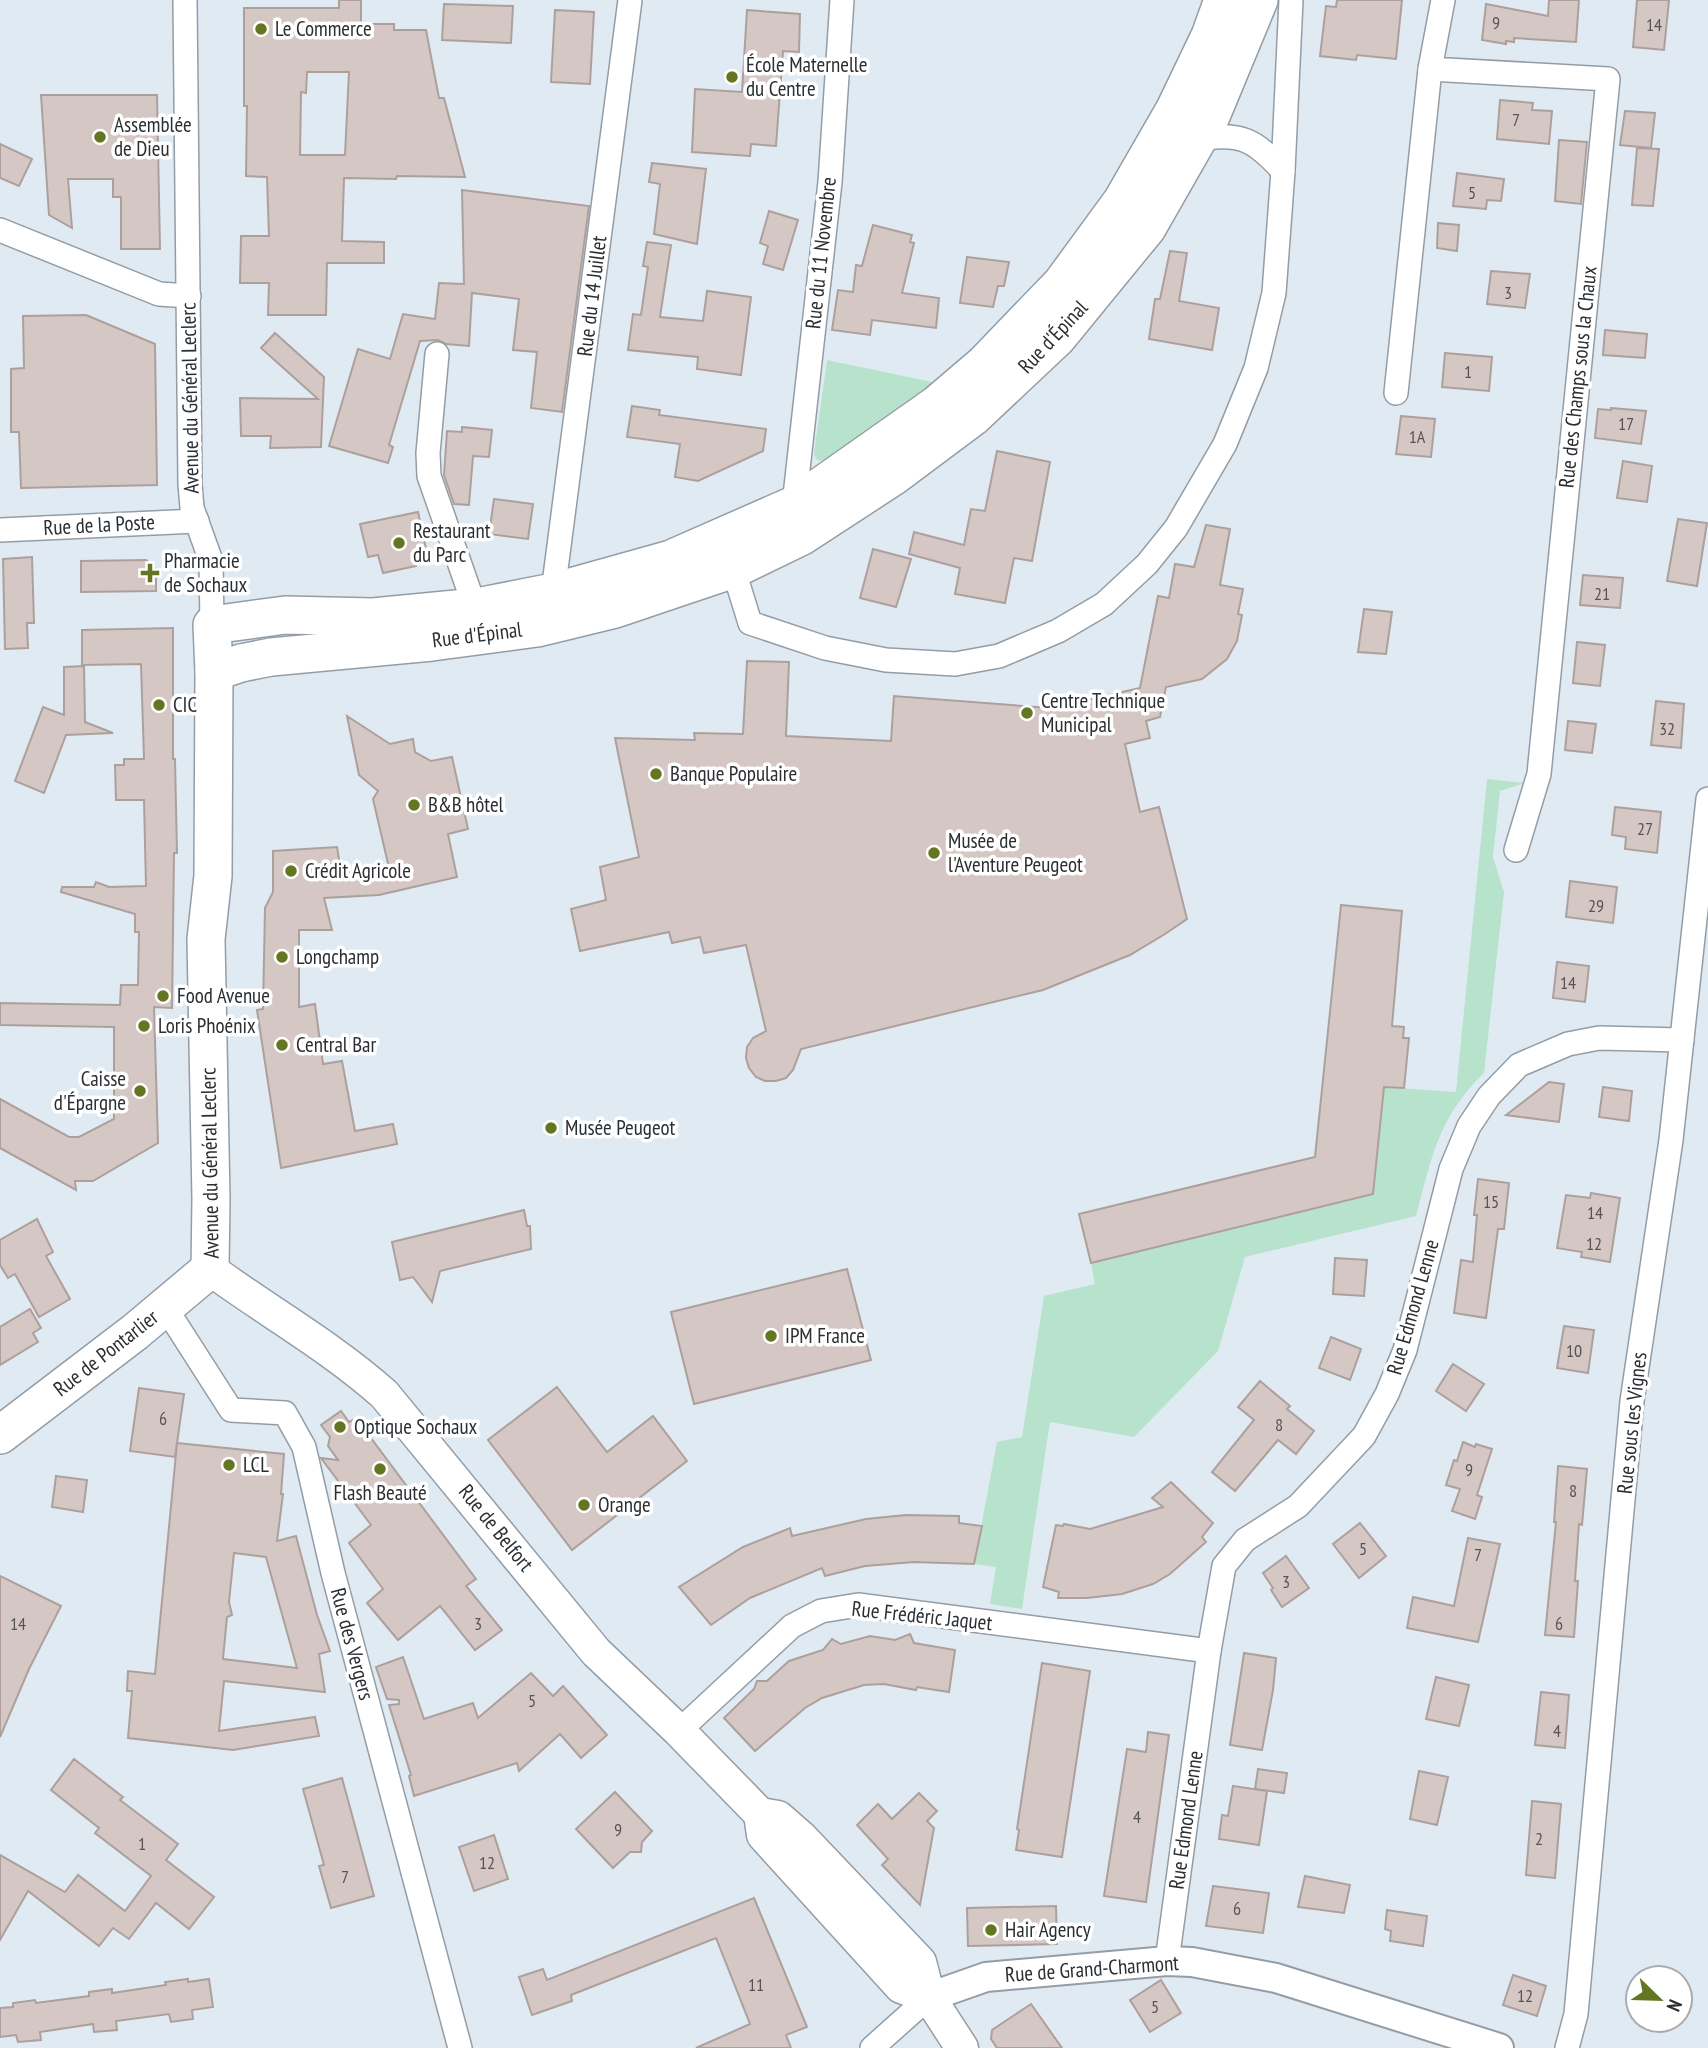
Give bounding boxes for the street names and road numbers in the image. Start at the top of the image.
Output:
street label: Rue du 11 Novembre [799,176,842,330]
street label: Rue du 14 Juillet [571,234,612,358]
street label: Rue des Champs sous la Chaux [1552,264,1603,489]
street label: Rue d'Épinal [1012,294,1093,379]
street label: Avenue du Général Leclerc [174,302,205,494]
street label: Rue de la Poste [43,508,155,541]
street label: Rue d'Épinal [430,616,524,653]
street label: Avenue du Général Leclerc [194,1067,225,1259]
street label: Rue Edmond Lenne [1380,1236,1445,1378]
street label: Rue de Pontarlier [48,1303,164,1402]
street label: Rue sous les Vignes [1611,1351,1652,1495]
street label: Rue de Belfort [453,1479,540,1577]
street label: Rue des Vergers [325,1585,380,1703]
street label: Rue Frédéric Jaquet [850,1595,994,1636]
street label: Rue Edmond Lenne [1162,1749,1209,1891]
street label: Rue de Grand-Charmont [1004,1949,1180,1988]

